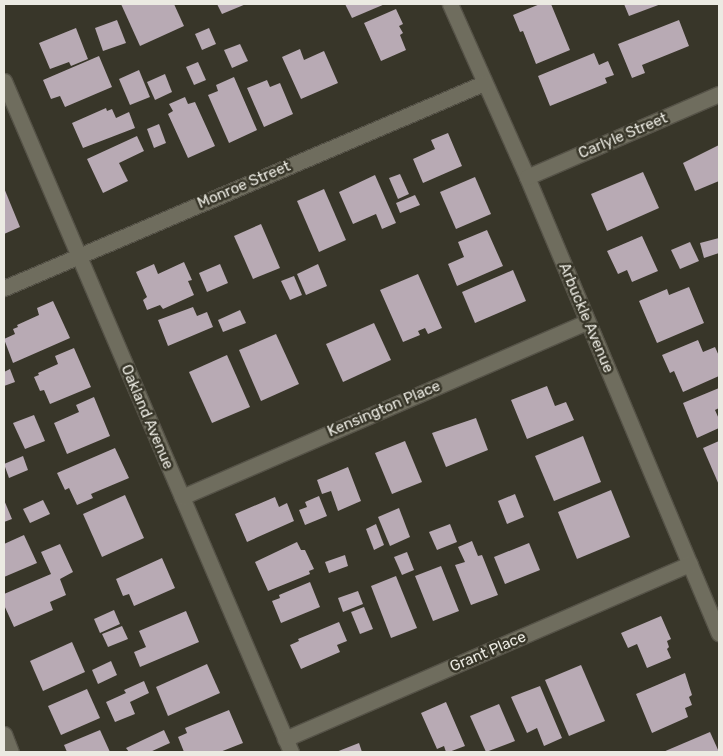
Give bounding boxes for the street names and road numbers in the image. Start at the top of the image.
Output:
street label: Carlyle Street [576,109,670,163]
street label: Monroe Street [195,157,293,213]
street label: Arbuckle Avenue [555,260,617,376]
street label: Oakland Avenue [117,362,177,472]
street label: Kensington Place [325,377,443,441]
street label: Grant Place [447,628,529,676]

